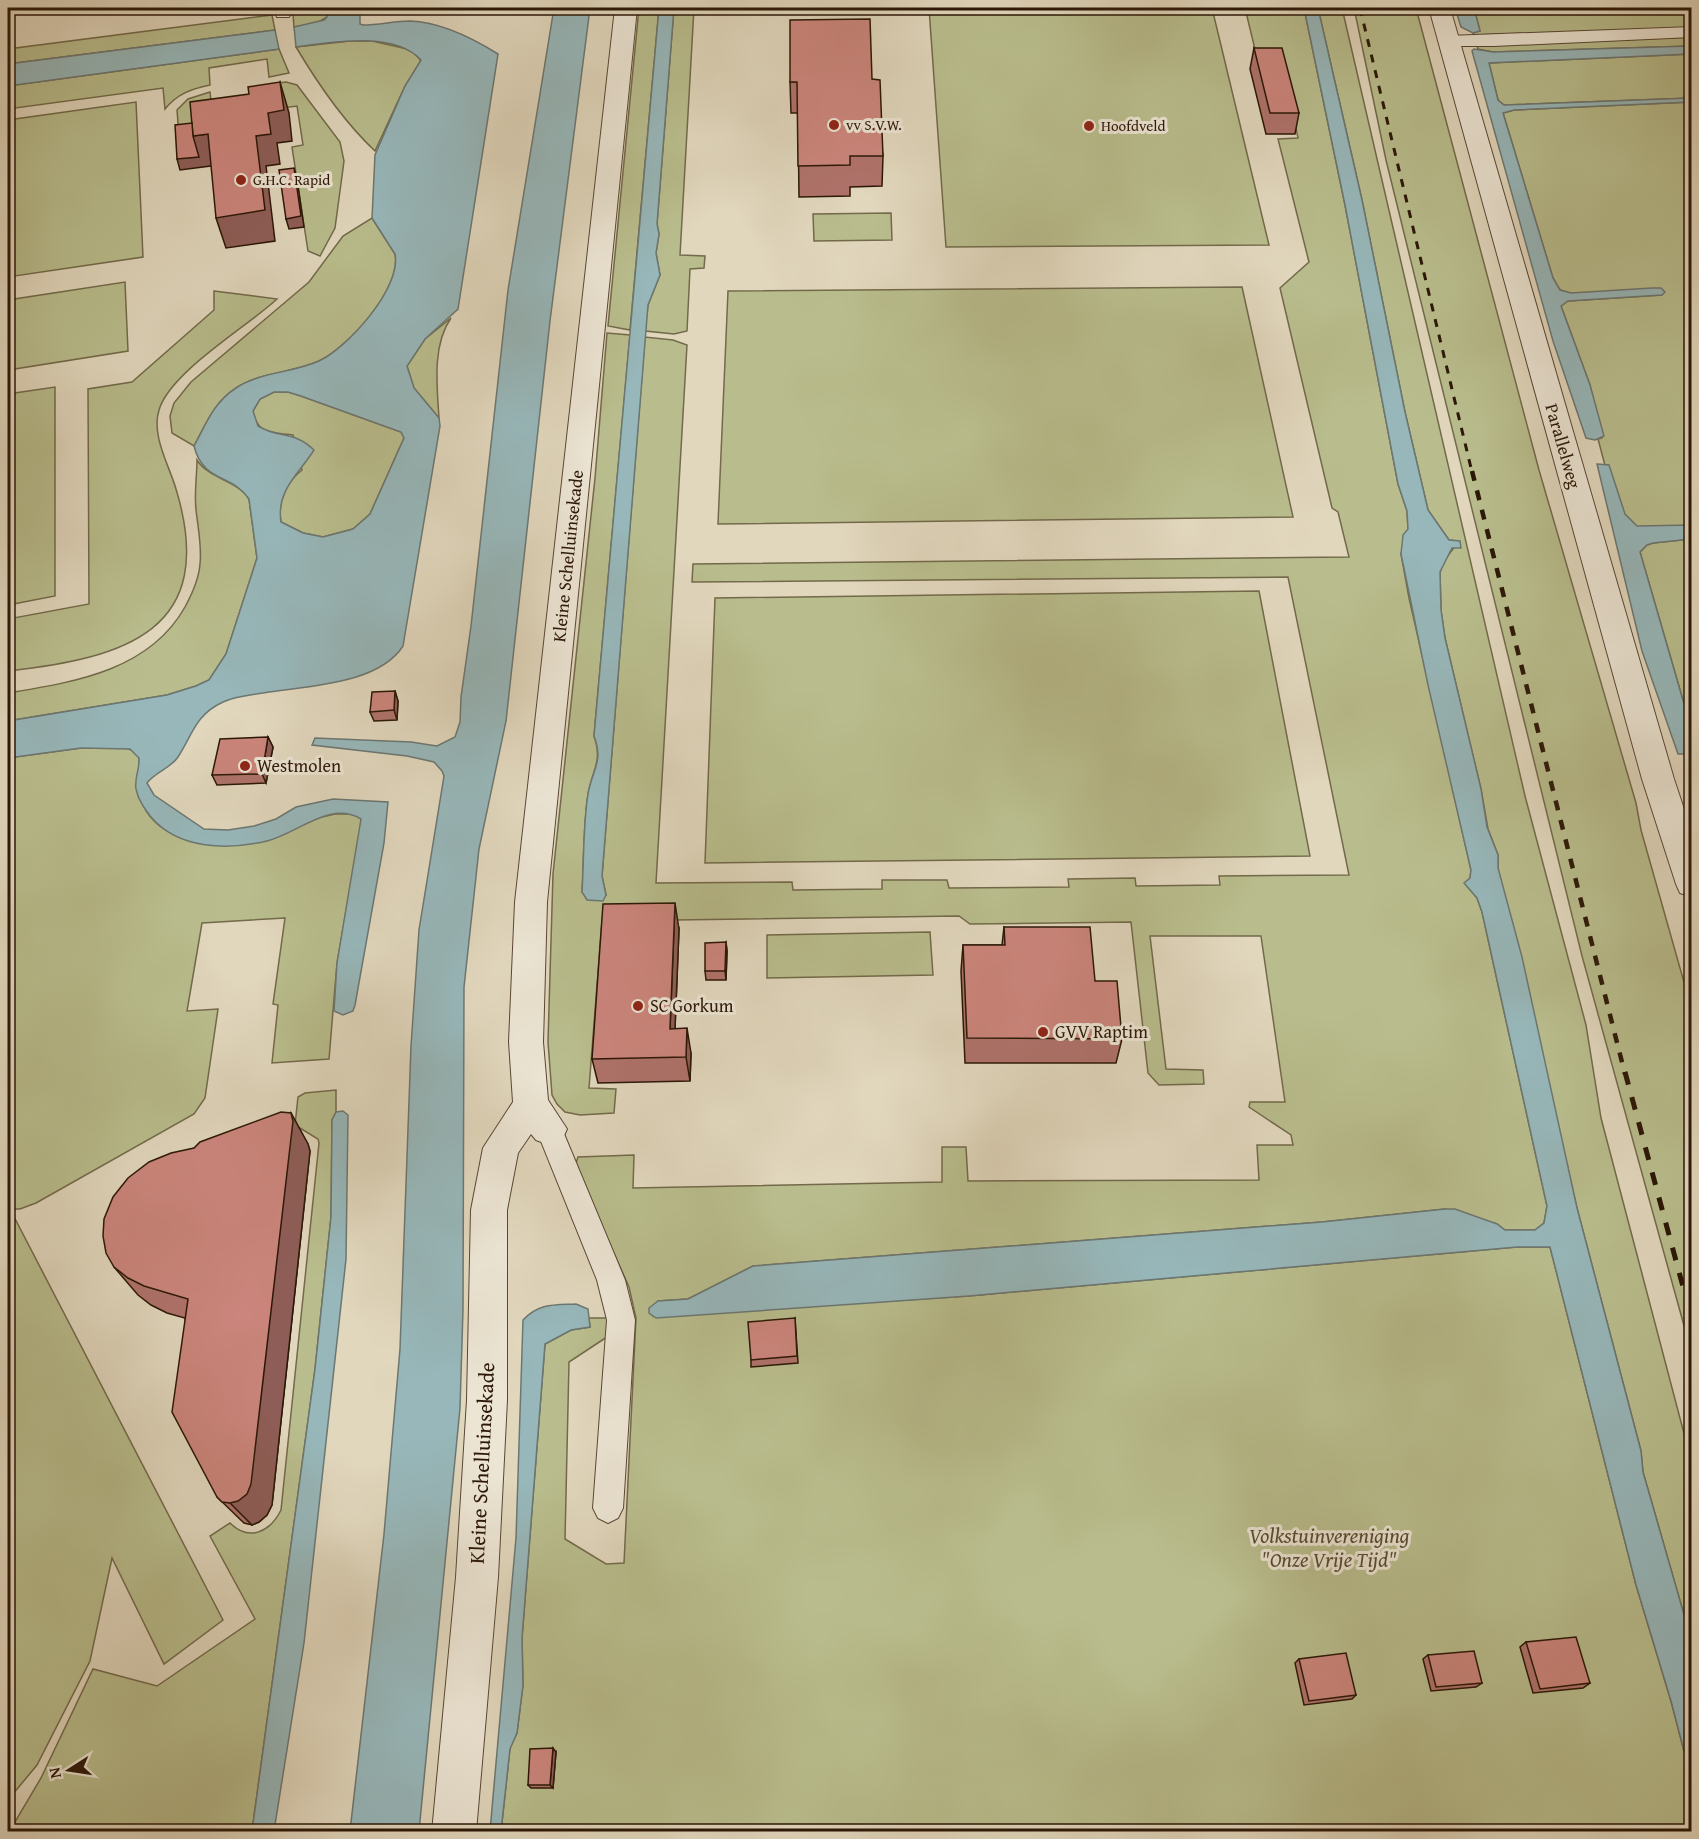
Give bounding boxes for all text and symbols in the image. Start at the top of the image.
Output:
place label: vv S.V.W. [846,114,902,135]
place label: Hoofdveld [1101,115,1165,136]
marker: vv S.V.W. [827,118,841,132]
marker: Hoofdveld [1082,119,1096,133]
place label: G.H.C. Rapid [253,169,330,190]
marker: G.H.C. Rapid [234,173,248,187]
street label: Parallelweg [1538,400,1589,492]
street label: Kleine Schelluinsekade [545,468,590,643]
place label: Westmolen [257,752,341,779]
marker: Westmolen [238,759,252,773]
place label: SC Gorkum [650,992,734,1019]
marker: SC Gorkum [631,999,645,1013]
place label: GVV Raptim [1055,1018,1148,1045]
marker: GVV Raptim [1036,1025,1050,1039]
street label: Kleine Schelluinsekade [461,1361,502,1565]
park label: Volkstuinvereniging "Onze Vrije Tijd" [1249,1520,1410,1575]
north arrow [39,1740,99,1800]
text: N [41,1765,67,1781]

